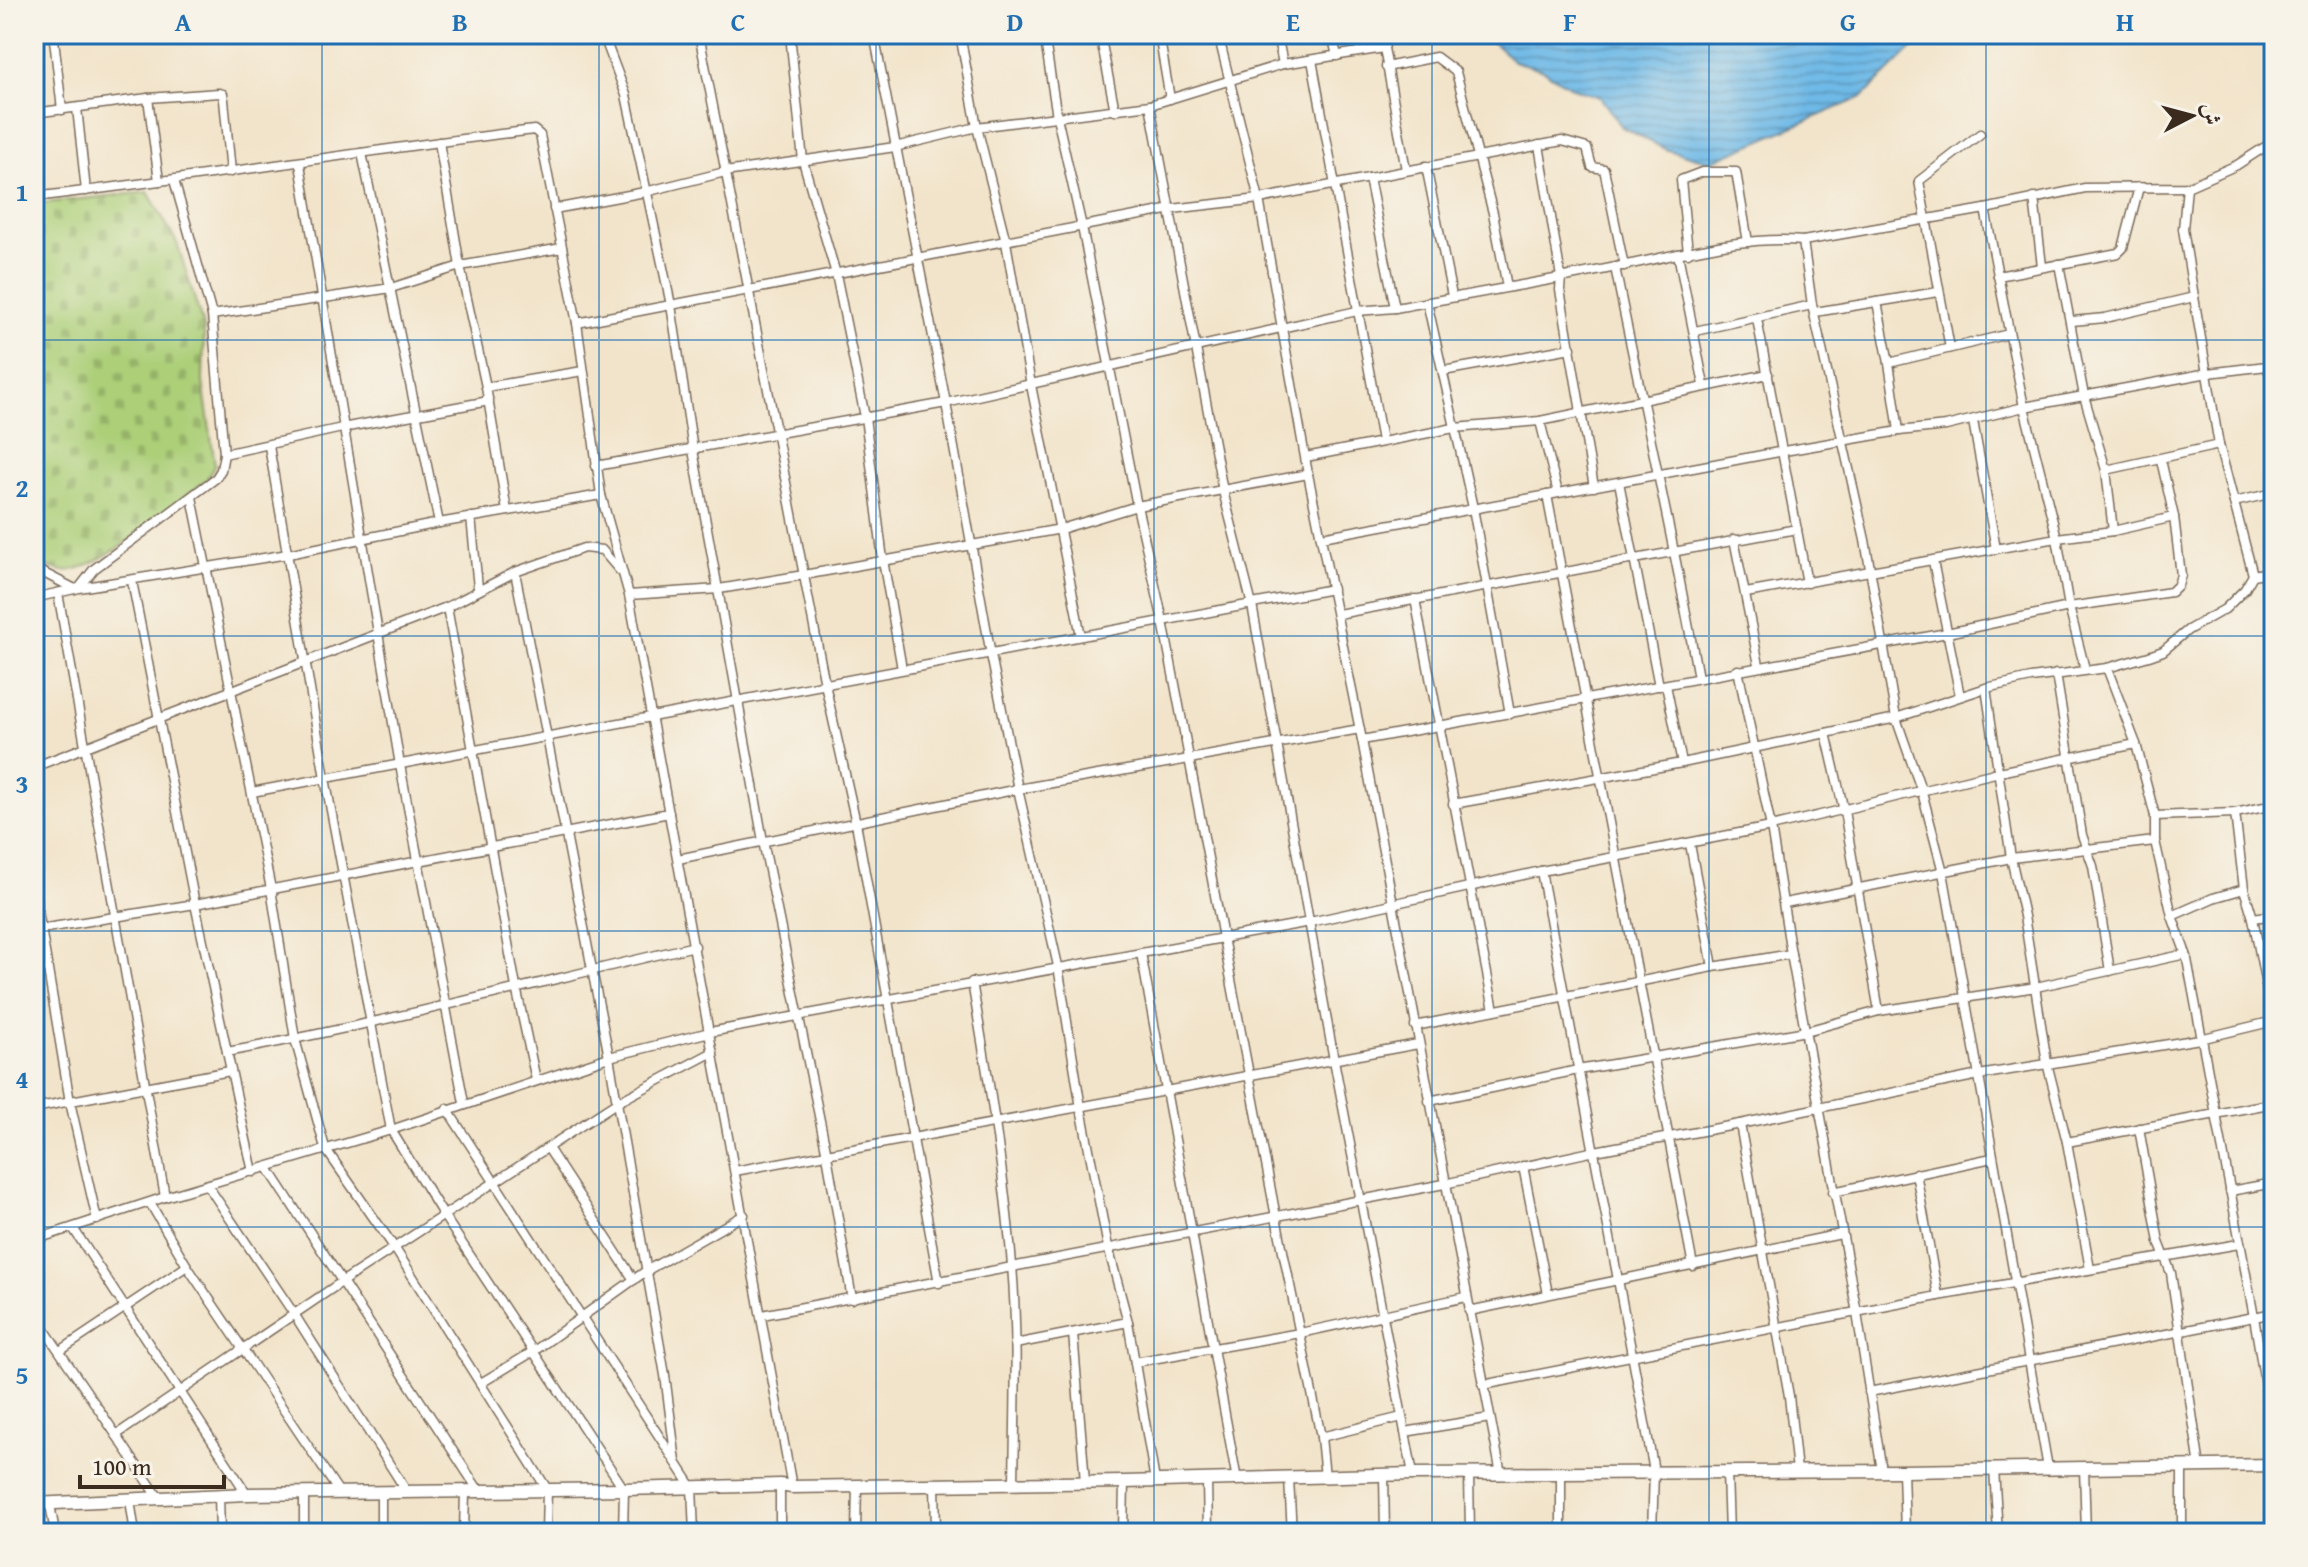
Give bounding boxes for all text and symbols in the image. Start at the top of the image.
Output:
text: A [175,2,192,41]
text: B [452,2,468,41]
text: C [731,2,745,41]
text: D [1007,2,1023,41]
text: E [1286,2,1300,41]
text: F [1563,2,1577,41]
text: G [1840,2,1856,41]
text: H [2116,2,2134,41]
north arrow [2152,76,2232,156]
text: ش [2195,101,2229,126]
text: 1 [15,172,29,211]
text: 2 [15,468,29,507]
text: 3 [15,764,29,803]
text: 4 [15,1059,29,1098]
text: 5 [15,1355,29,1394]
scale bar [80,1439,224,1489]
text: 100 m [92,1449,152,1484]

